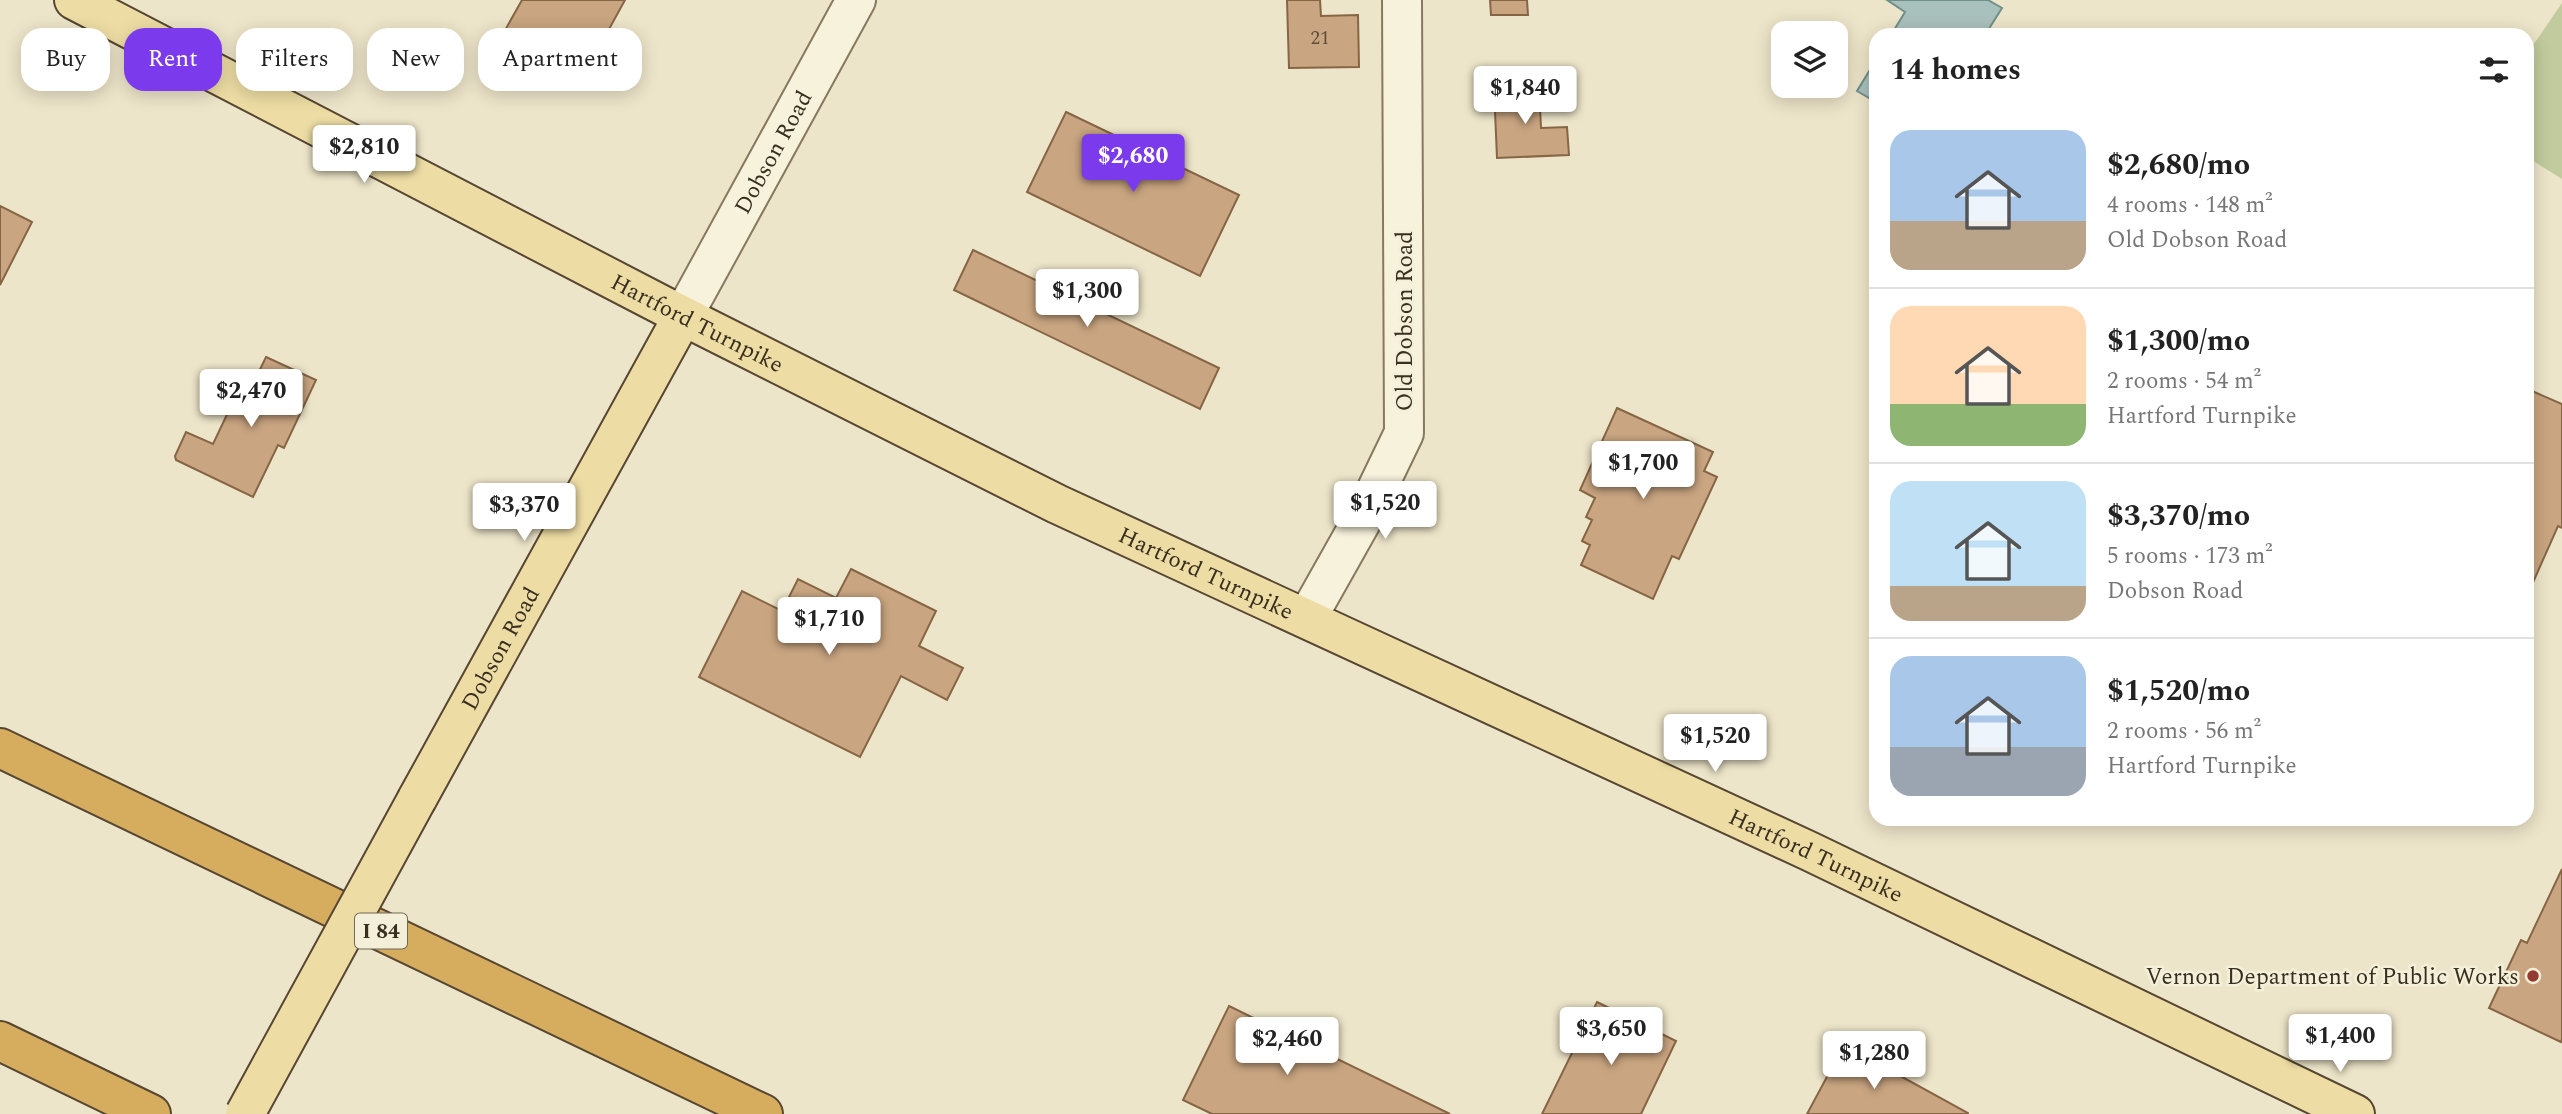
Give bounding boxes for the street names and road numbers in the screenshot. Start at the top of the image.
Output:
street label: Dobson Road [726,84,822,221]
street label: Old Dobson Road [1388,231,1423,411]
street label: Hartford Turnpike [604,265,789,383]
street label: Hartford Turnpike [1112,519,1299,630]
street label: Dobson Road [453,581,550,717]
street label: Hartford Turnpike [1722,800,1909,913]
road number: I 84 [355,914,407,948]

